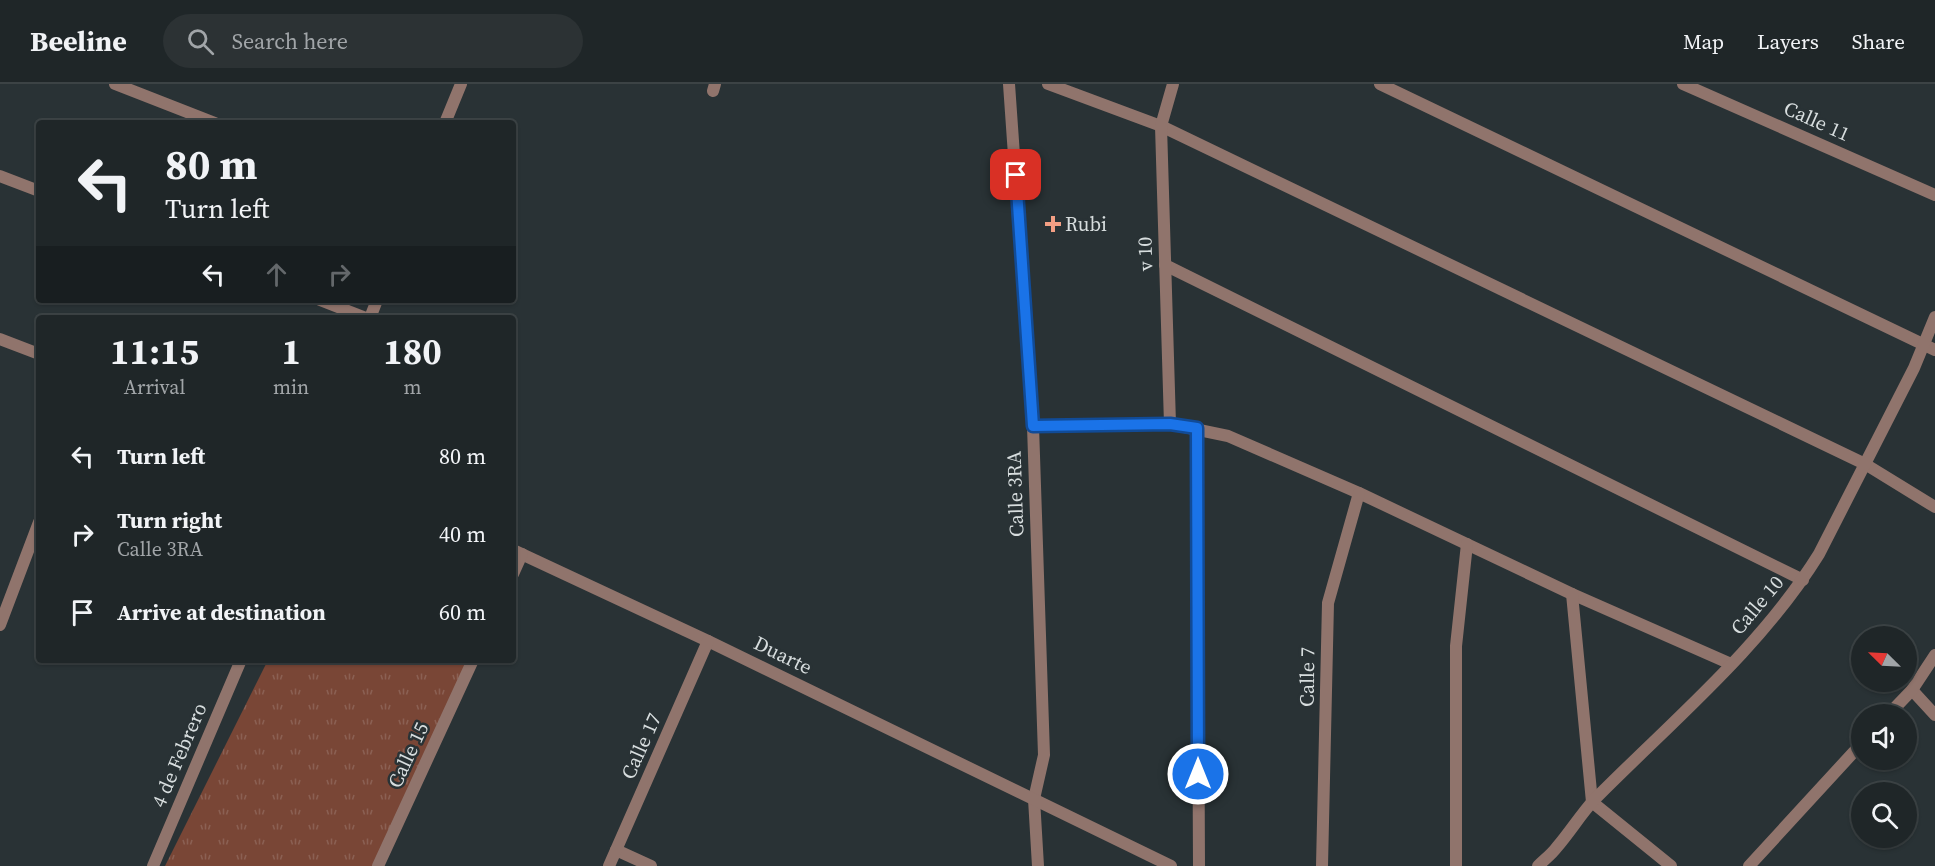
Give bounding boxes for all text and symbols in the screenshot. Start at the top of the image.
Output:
search box [163,14,583,68]
text: Beeline [30,22,127,60]
icon: search [184,25,217,58]
text: Search here [232,26,348,56]
text: Map [1683,27,1724,56]
text: Layers [1757,27,1819,56]
text: Share [1852,27,1905,56]
street label: Calle 11 [1780,94,1854,148]
text: 80 m [165,135,258,193]
icon: left [66,144,144,222]
pin [990,149,1041,200]
icon: arrive [999,158,1032,191]
text: Turn left [165,190,269,227]
place label: Rubi [1065,210,1107,238]
marker: Rubi [1046,217,1060,231]
street label: v 10 [1130,236,1160,272]
icon: left [197,258,230,291]
icon: ahead [260,258,293,291]
icon: right [323,258,356,291]
text: 11:15 [110,327,199,376]
text: 1 [281,327,301,376]
text: 180 [383,327,442,376]
text: Arrival [124,373,185,401]
text: min [273,373,309,401]
text: m [404,373,422,401]
icon: left [66,440,99,473]
text: Turn left [117,441,205,471]
text: 80 m [439,441,486,471]
street label: Calle 3RA [999,450,1030,538]
text: Turn right [117,505,222,535]
icon: right [66,518,99,551]
text: 40 m [439,519,486,549]
text: Calle 3RA [117,535,203,563]
street label: Calle 10 [1724,569,1790,641]
icon: arrive [66,596,99,629]
text: Arrive at destination [117,597,326,627]
text: 60 m [439,597,486,627]
north arrow [1851,626,1917,692]
map controls [1851,626,1917,848]
street label: Duarte [749,629,817,681]
street label: Calle 7 [1292,647,1322,707]
street label: 4 de Febrero [144,698,214,812]
button: sound [1851,704,1917,770]
street label: Calle 17 [614,709,668,783]
street label: Calle 15 [381,718,435,792]
position arrow [1166,742,1230,806]
button: search [1851,782,1917,848]

